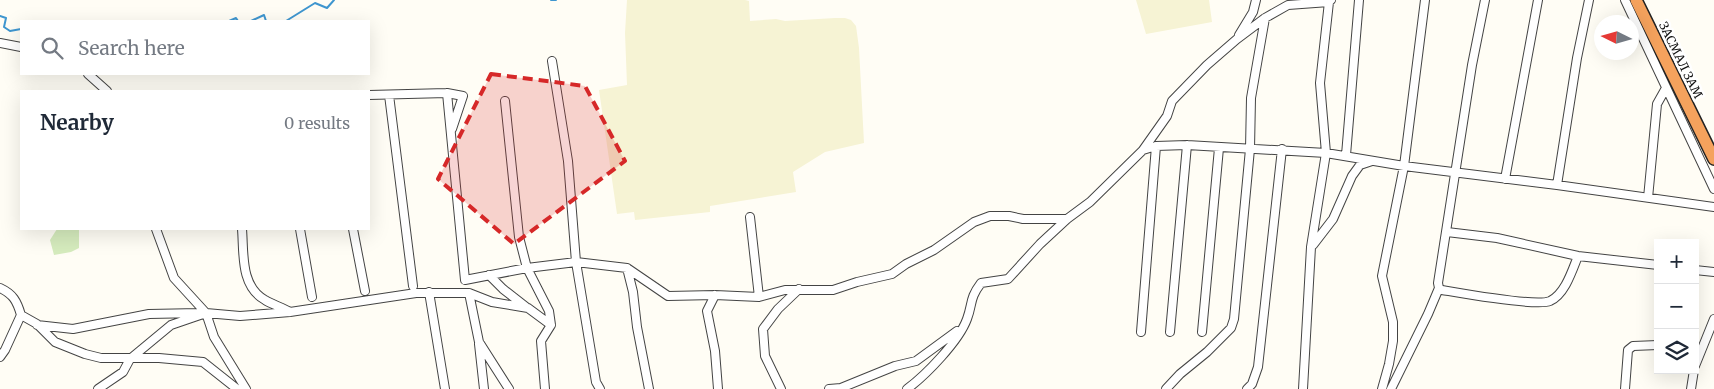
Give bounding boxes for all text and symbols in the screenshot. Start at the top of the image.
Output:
north arrow [1594,15,1639,60]
street label: ЗАСМАЛ ЗАМ [1656,19,1706,101]
search box [20,20,370,75]
icon: search [38,34,66,62]
text: Search here [78,36,185,60]
text: Nearby [40,109,114,136]
text: 0 results [284,113,350,133]
map controls [1654,239,1699,374]
button: + [1654,239,1699,284]
button: − [1654,284,1699,329]
button: layers [1654,329,1699,374]

